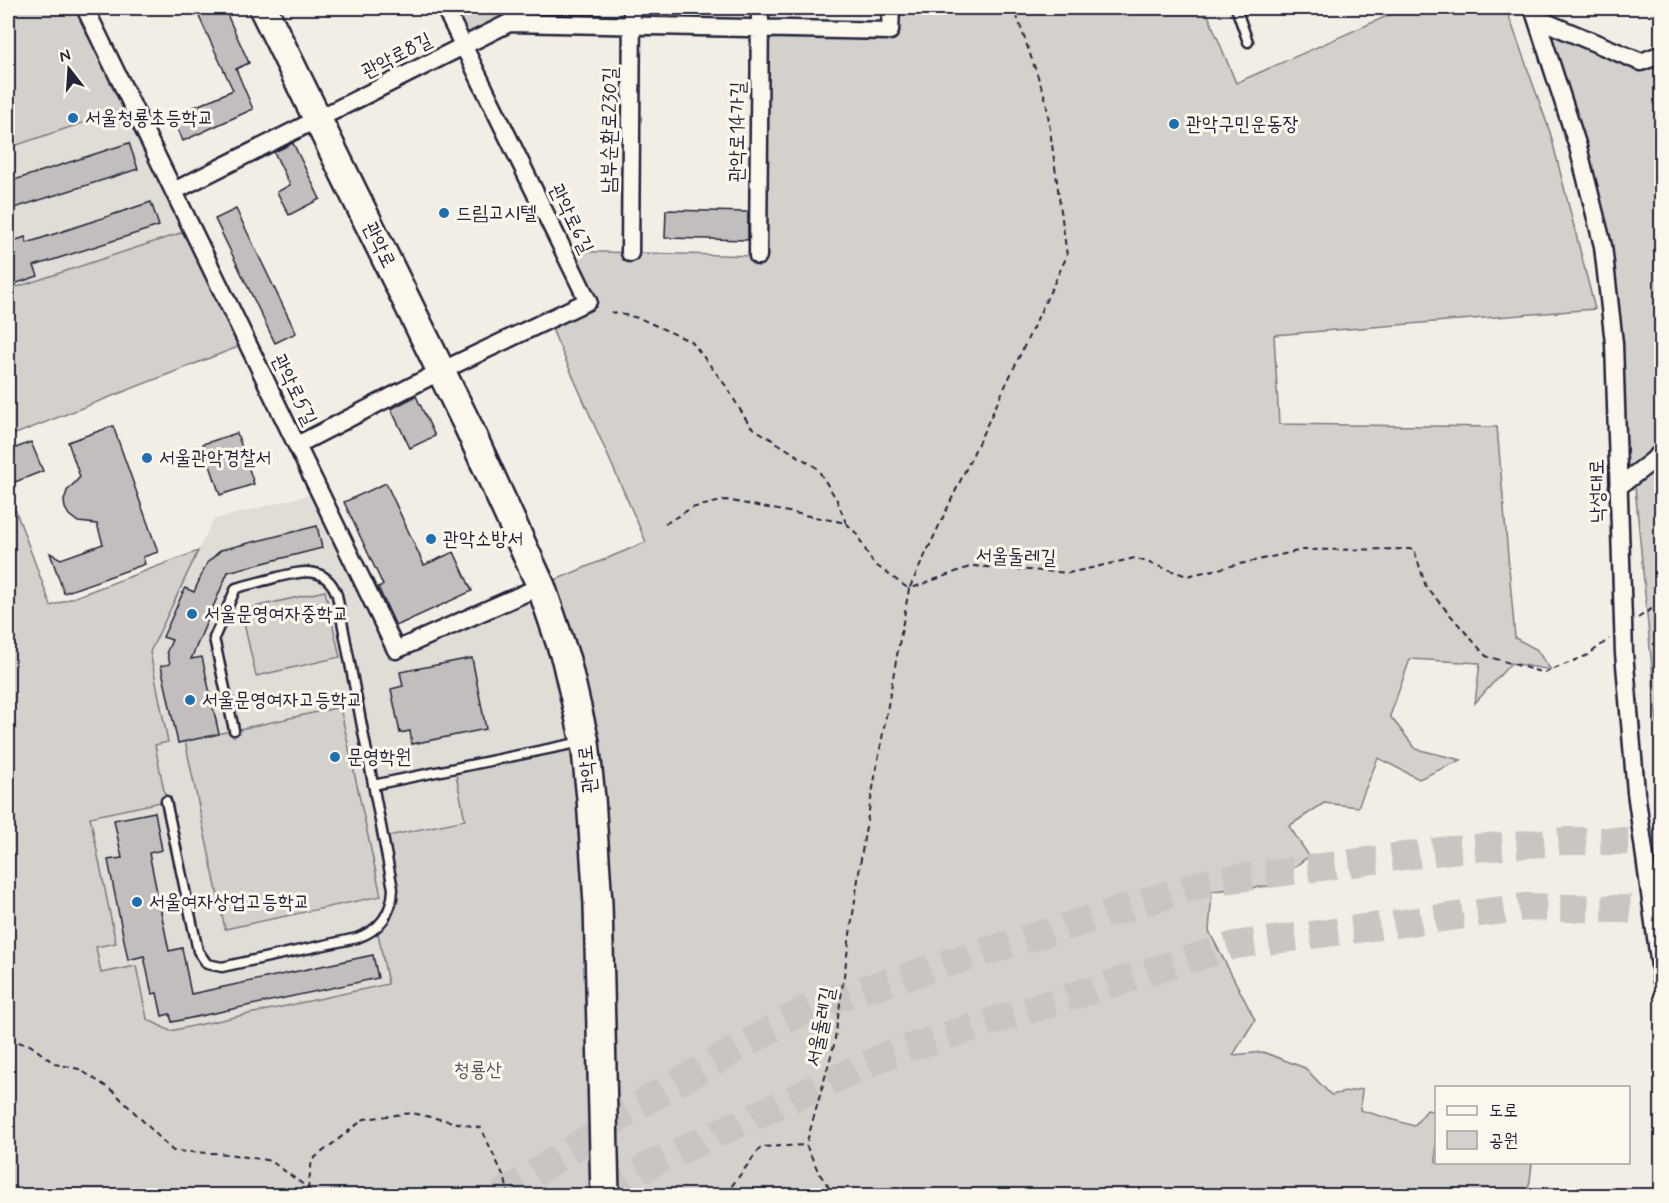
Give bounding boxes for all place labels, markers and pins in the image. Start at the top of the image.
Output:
place label: 서울청룡초등학교 [85,105,214,132]
marker: 서울청룡초등학교 [66,111,80,125]
place label: 관악구민운동장 [1186,111,1299,138]
marker: 관악구민운동장 [1167,117,1181,131]
place label: 드림고시텔 [456,200,536,227]
marker: 드림고시텔 [437,206,451,220]
place label: 서울관악경찰서 [159,445,272,472]
marker: 서울관악경찰서 [140,451,154,465]
place label: 관악소방서 [443,526,523,553]
marker: 관악소방서 [424,532,438,546]
place label: 서울문영여자중학교 [204,601,349,628]
marker: 서울문영여자중학교 [185,607,199,621]
place label: 서울문영여자고등학교 [202,687,363,714]
marker: 서울문영여자고등학교 [183,693,197,707]
place label: 문영학원 [347,744,411,771]
marker: 문영학원 [328,750,342,764]
place label: 서울여자상업고등학교 [149,889,310,916]
marker: 서울여자상업고등학교 [130,895,144,909]

